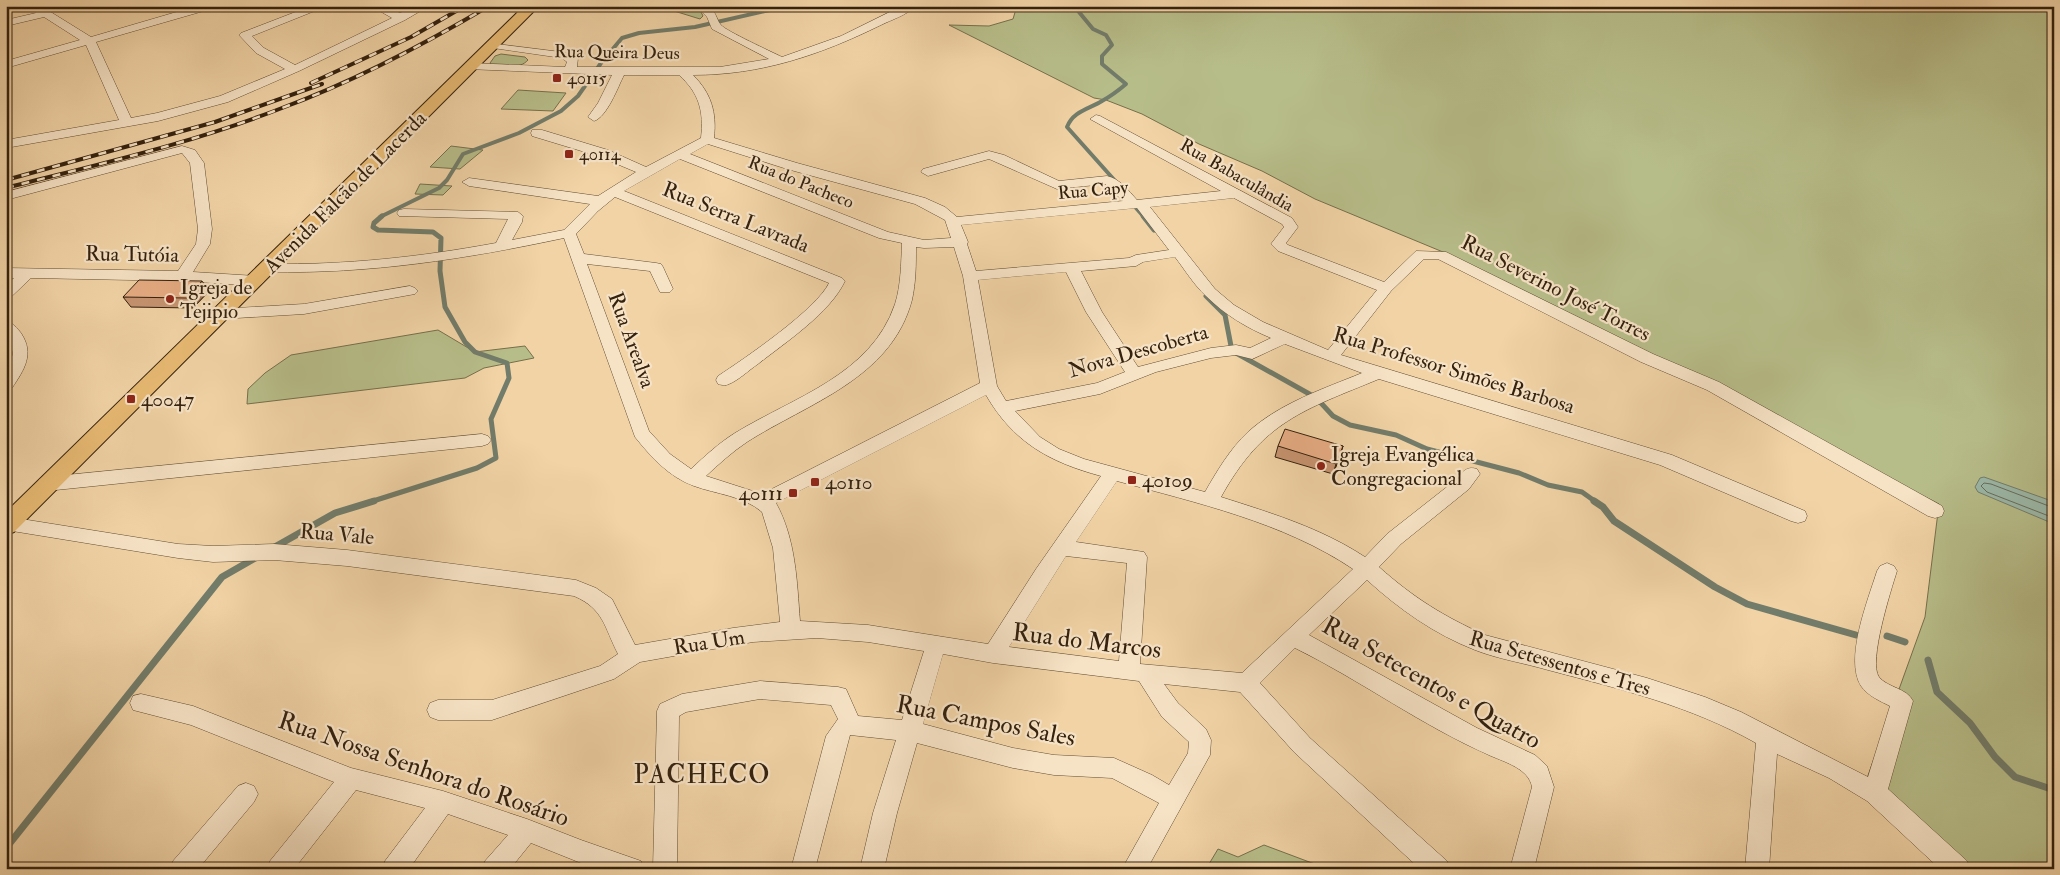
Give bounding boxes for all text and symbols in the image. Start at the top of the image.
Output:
street label: Rua Queira Deus [554,40,680,65]
place label: 40115 [567,67,607,90]
marker: 40115 [551,72,563,84]
street label: Avenida Falcão de Lacerda [257,105,433,280]
street label: Rua Babaculândia [1176,134,1298,218]
place label: 40114 [579,143,622,166]
marker: 40114 [563,148,575,160]
street label: Rua do Pacheco [745,151,857,214]
street label: Rua Serra Lavrada [658,176,813,259]
street label: Rua Capy [1057,176,1130,205]
street label: Rua Severino José Torres [1457,229,1655,348]
street label: Rua Tutóia [85,240,180,269]
place label: Igreja de Tejipio [180,274,253,325]
street label: Rua Arealva [602,288,661,392]
marker: Igreja de Tejipio [164,293,176,305]
street label: Nova Descoberta [1065,319,1212,384]
street label: Rua Professor Simões Barbosa [1330,321,1578,420]
place label: 40047 [141,386,195,413]
marker: 40047 [125,393,137,405]
place label: Igreja Evangélica Congregacional [1331,441,1475,492]
marker: Igreja Evangélica Congregacional [1315,460,1327,472]
place label: 40109 [1142,467,1193,494]
place label: 40110 [825,469,873,496]
marker: 40109 [1126,474,1138,486]
marker: 40110 [809,476,821,488]
place label: 40111 [739,480,783,507]
marker: 40111 [787,487,799,499]
street label: Rua Vale [299,518,375,551]
street label: Rua Setecentos e Quatro [1316,610,1546,756]
street label: Rua do Marcos [1011,617,1163,666]
street label: Rua Um [671,624,747,661]
street label: Rua Setessentos e Tres [1466,625,1654,702]
street label: Rua Campos Sales [893,689,1078,754]
street label: Rua Nossa Senhora do Rosário [274,705,573,834]
district label: PACHECO [634,759,770,791]

